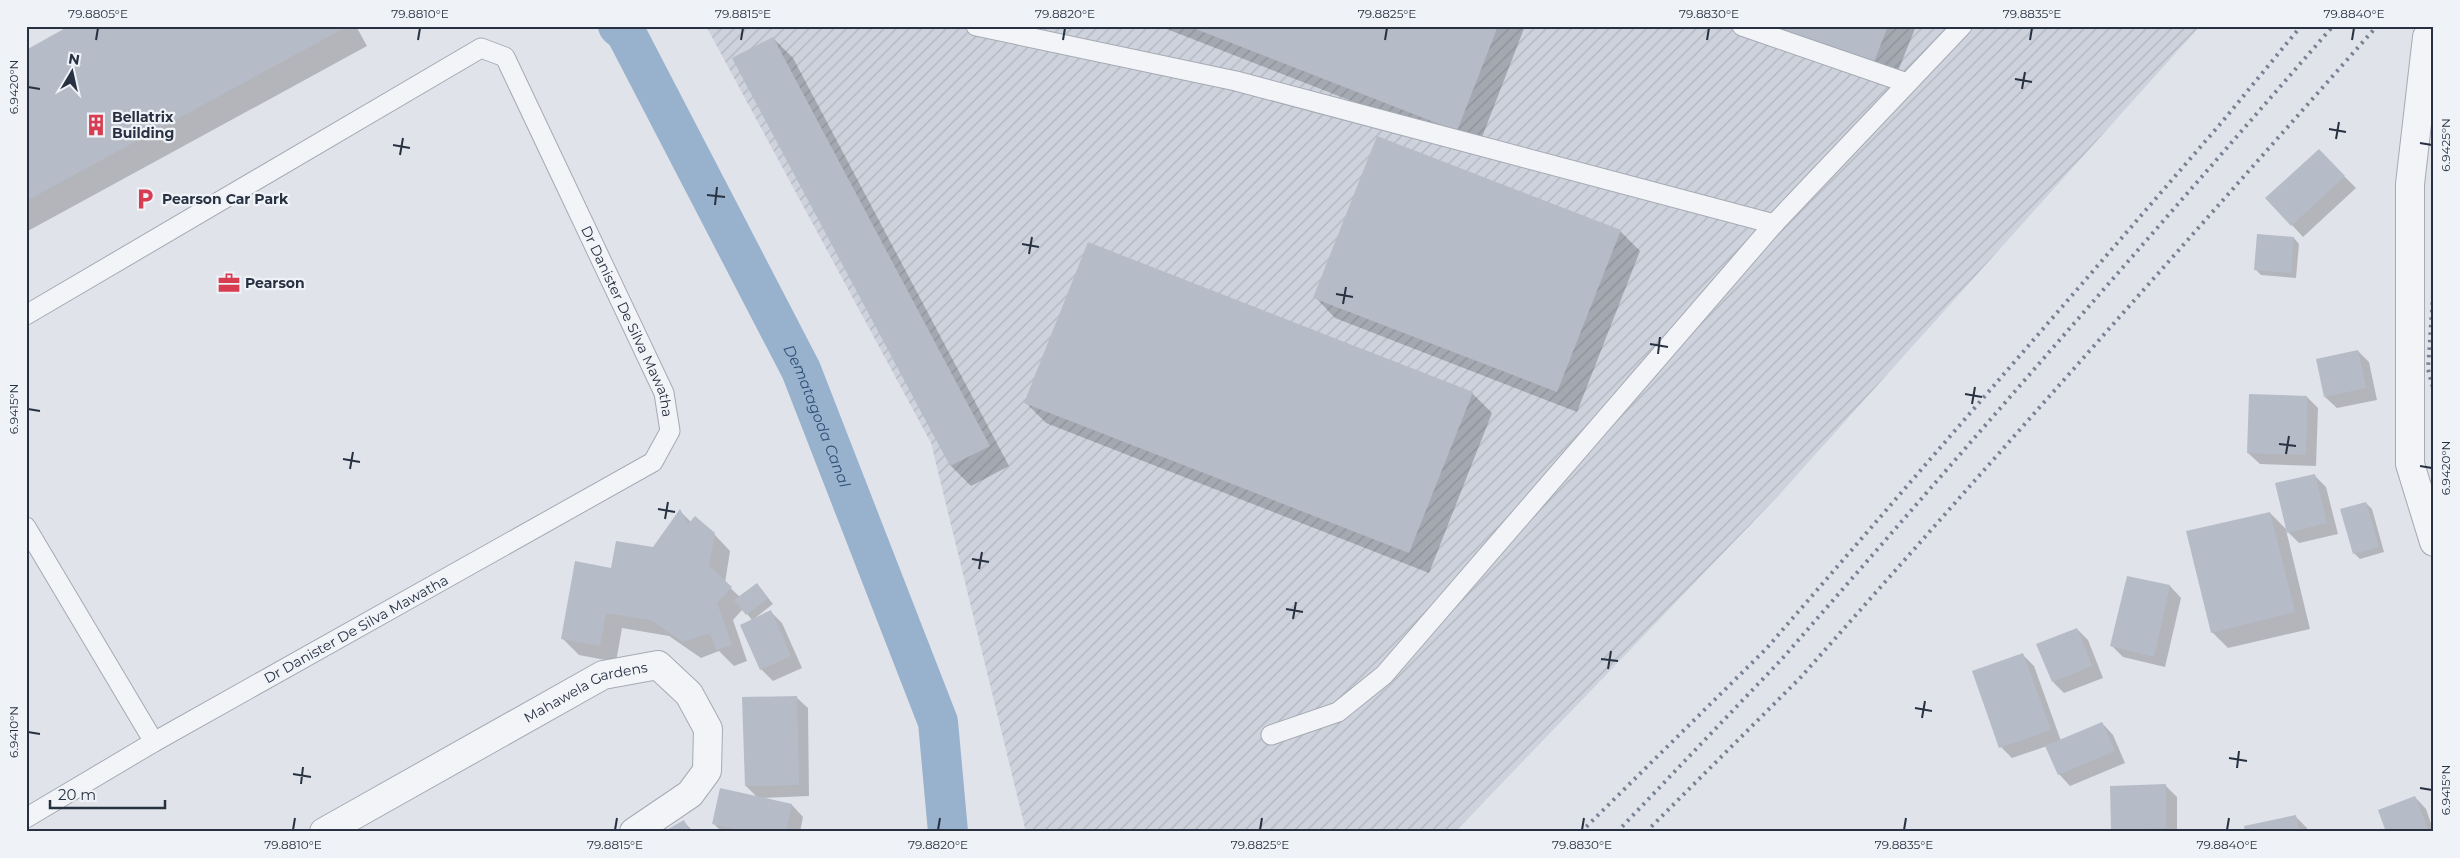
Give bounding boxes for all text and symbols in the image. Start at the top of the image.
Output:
text: 79.8805°E [68,6,128,21]
text: 79.8810°E [391,6,449,21]
text: 79.8815°E [715,6,771,21]
text: 79.8820°E [1035,6,1095,21]
text: 79.8825°E [1358,6,1416,21]
text: 79.8830°E [1679,6,1739,21]
text: 79.8835°E [2003,6,2061,21]
text: 79.8840°E [2323,6,2385,21]
north arrow [48,48,98,98]
text: N [67,49,81,69]
text: 6.9420°N [6,60,21,114]
place label: Bellatrix Building [112,108,174,142]
building icon: Bellatrix Building [83,112,109,138]
text: 6.9425°N [2438,118,2453,172]
parking icon: Pearson Car Park [132,186,158,212]
place label: Pearson Car Park [162,190,289,208]
street label: Dr Danister De Silva Mawatha [577,223,677,418]
office icon: Pearson [216,270,242,296]
place label: Pearson [245,274,305,292]
water label: Dematagoda Canal [780,341,855,490]
text: 6.9415°N [6,384,21,434]
text: 6.9420°N [2438,441,2453,495]
street label: Dr Danister De Silva Mawatha [261,571,451,687]
street label: Mahawela Gardens [521,658,649,727]
text: 6.9410°N [6,706,21,758]
text: 6.9415°N [2438,765,2453,815]
scale bar [50,778,165,810]
text: 20 m [58,785,96,804]
text: 79.8810°E [264,837,322,852]
text: 79.8815°E [587,837,643,852]
text: 79.8820°E [908,837,968,852]
text: 79.8825°E [1231,837,1289,852]
text: 79.8830°E [1552,837,1612,852]
text: 79.8835°E [1875,837,1933,852]
text: 79.8840°E [2196,837,2258,852]

